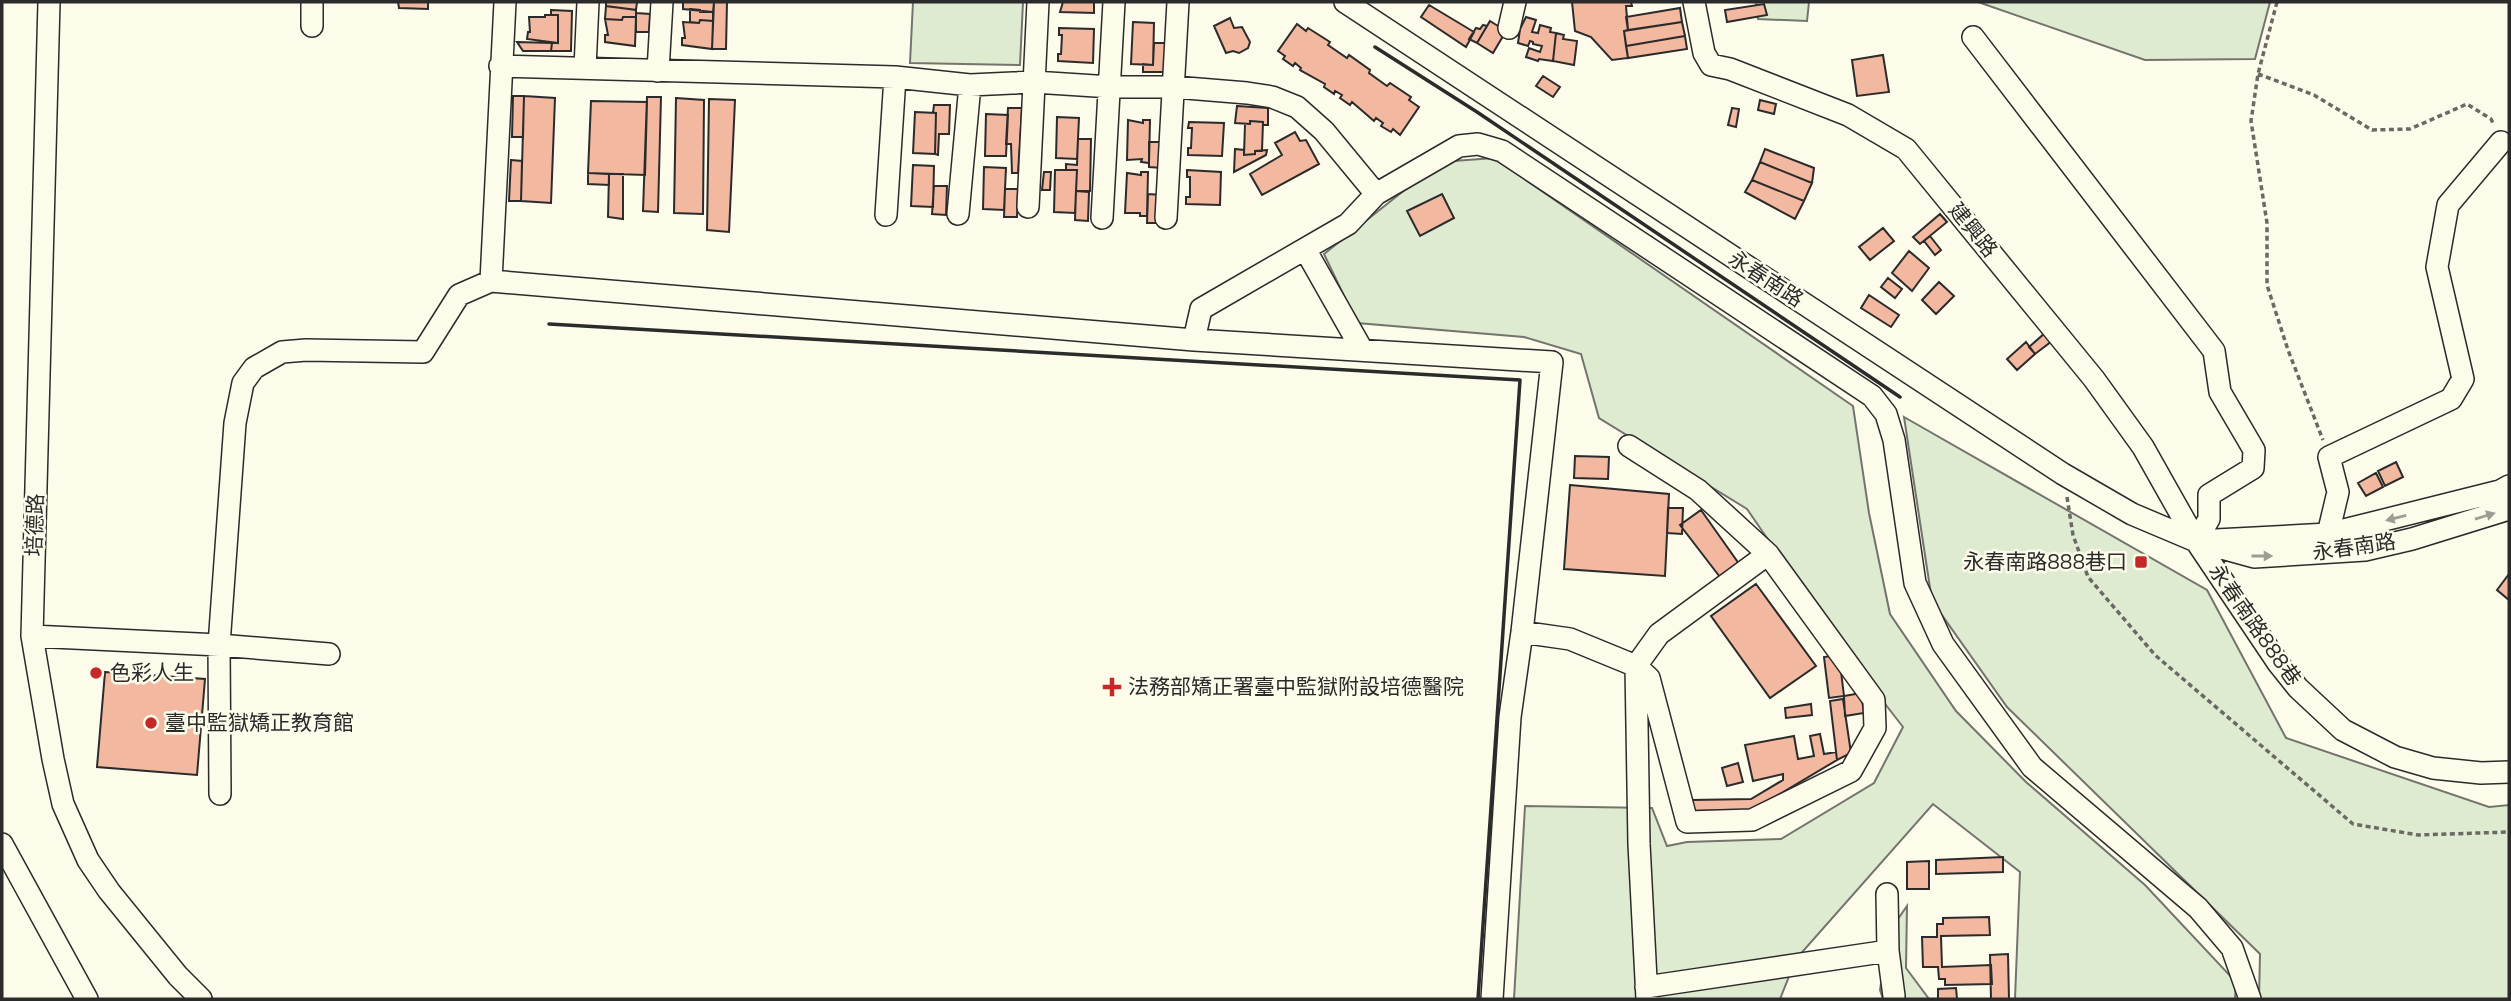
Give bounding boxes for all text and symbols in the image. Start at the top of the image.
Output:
street label: 建興路 [1944,197,2004,262]
street label: 永春南路 [1724,244,1809,312]
street label: 培德路 [20,493,48,557]
one-way arrow [2474,511,2495,521]
one-way arrow [2385,513,2407,524]
street label: 永春南路 [2310,527,2397,565]
place label: 永春南路888巷口 [1963,548,2127,574]
one-way arrow [2251,550,2273,562]
marker: 永春南路888巷口 [2133,554,2149,570]
street label: 永春南路888巷 [2204,558,2307,690]
place label: 色彩人生 [110,659,194,685]
marker: 色彩人生 [88,665,104,681]
place label: 法務部矯正署臺中監獄附設培德醫院 [1128,673,1464,699]
marker: 法務部矯正署臺中監獄附設培德醫院 [1102,677,1122,697]
place label: 臺中監獄矯正教育館 [165,709,354,735]
marker: 臺中監獄矯正教育館 [143,715,159,731]

